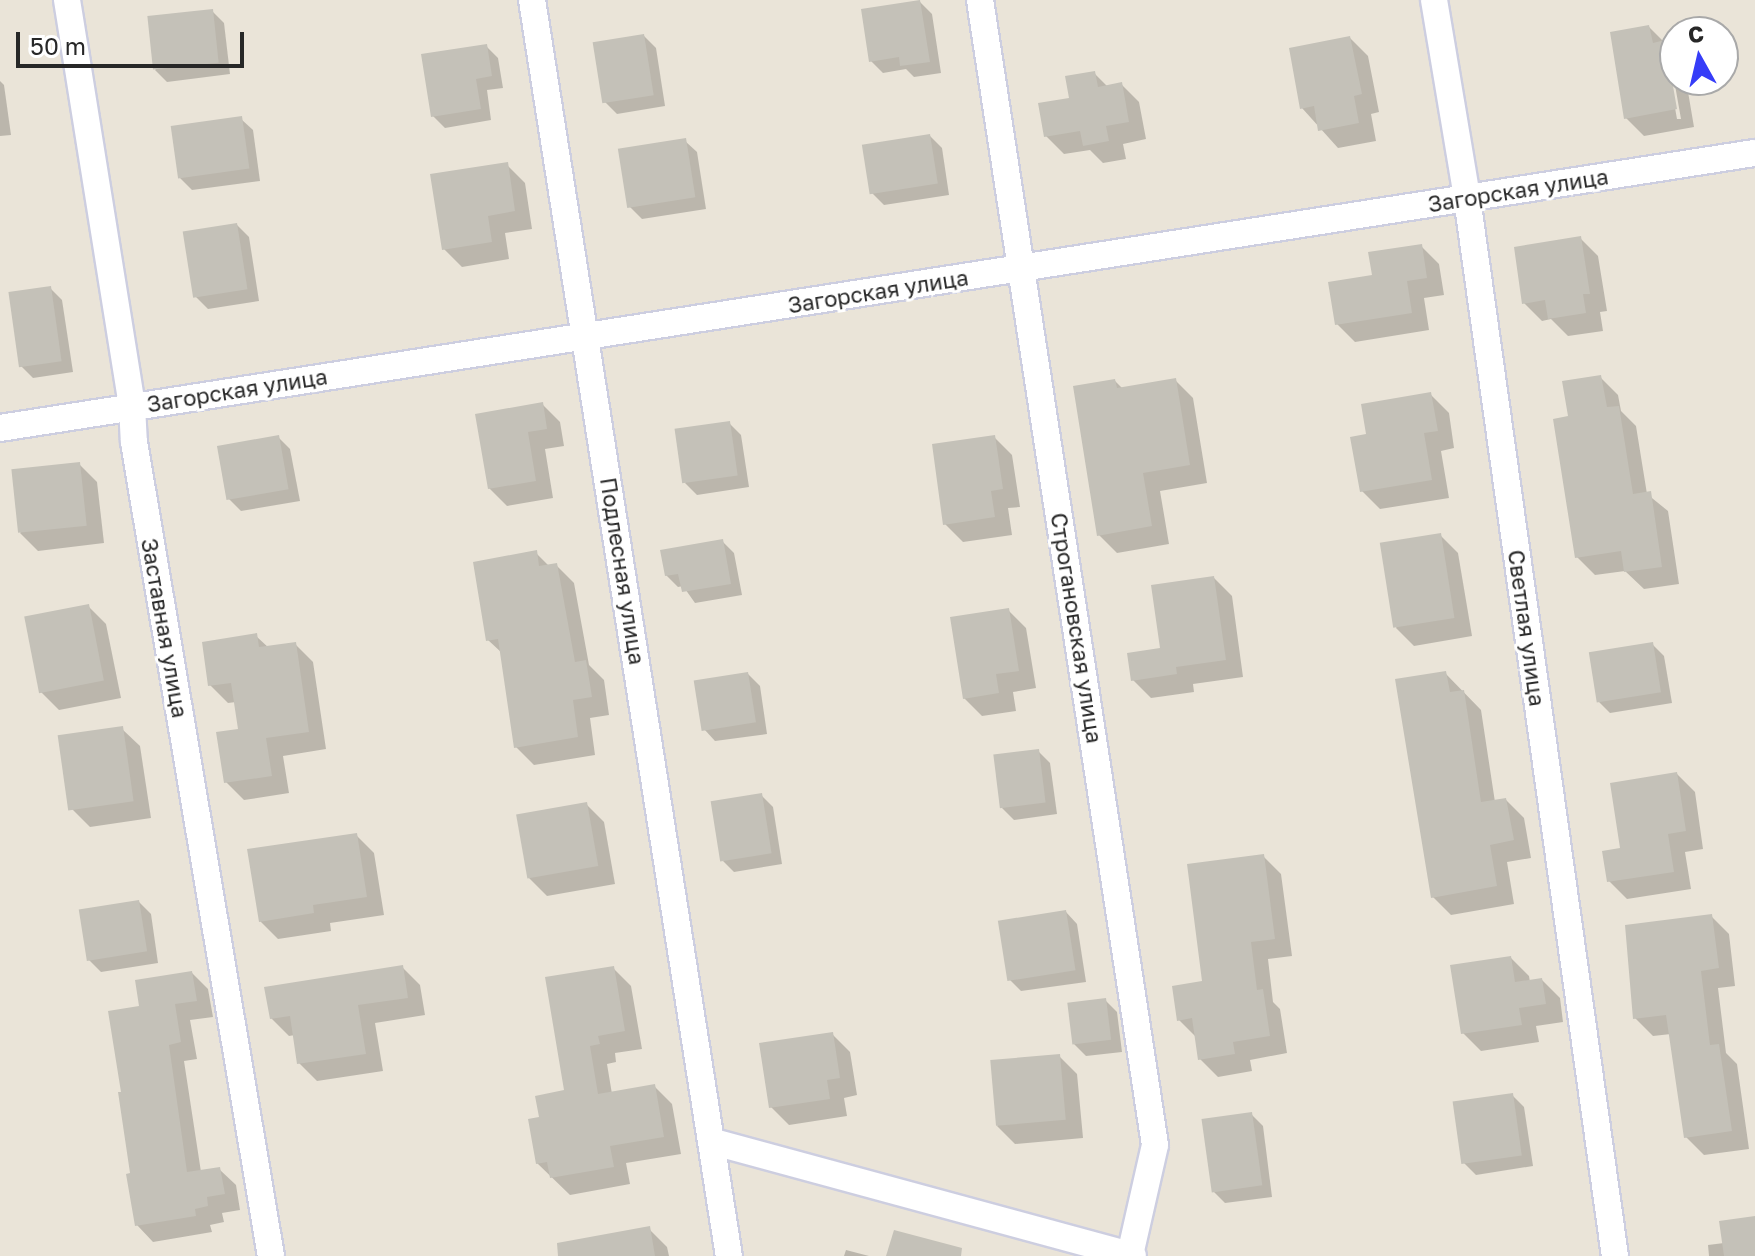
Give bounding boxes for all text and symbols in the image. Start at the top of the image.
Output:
scale bar [20,16,248,66]
north arrow [1659,16,1739,96]
text: С [1686,19,1705,48]
text: 50 m [30,31,86,60]
street label: Загорская улица [1426,163,1610,217]
street label: Загорская улица [786,264,970,318]
street label: Загорская улица [145,363,329,417]
street label: Подлесная улица [595,475,651,667]
street label: Строгановская улица [1046,511,1108,745]
street label: Заставная улица [136,536,194,720]
street label: Светлая улица [1503,548,1551,708]

